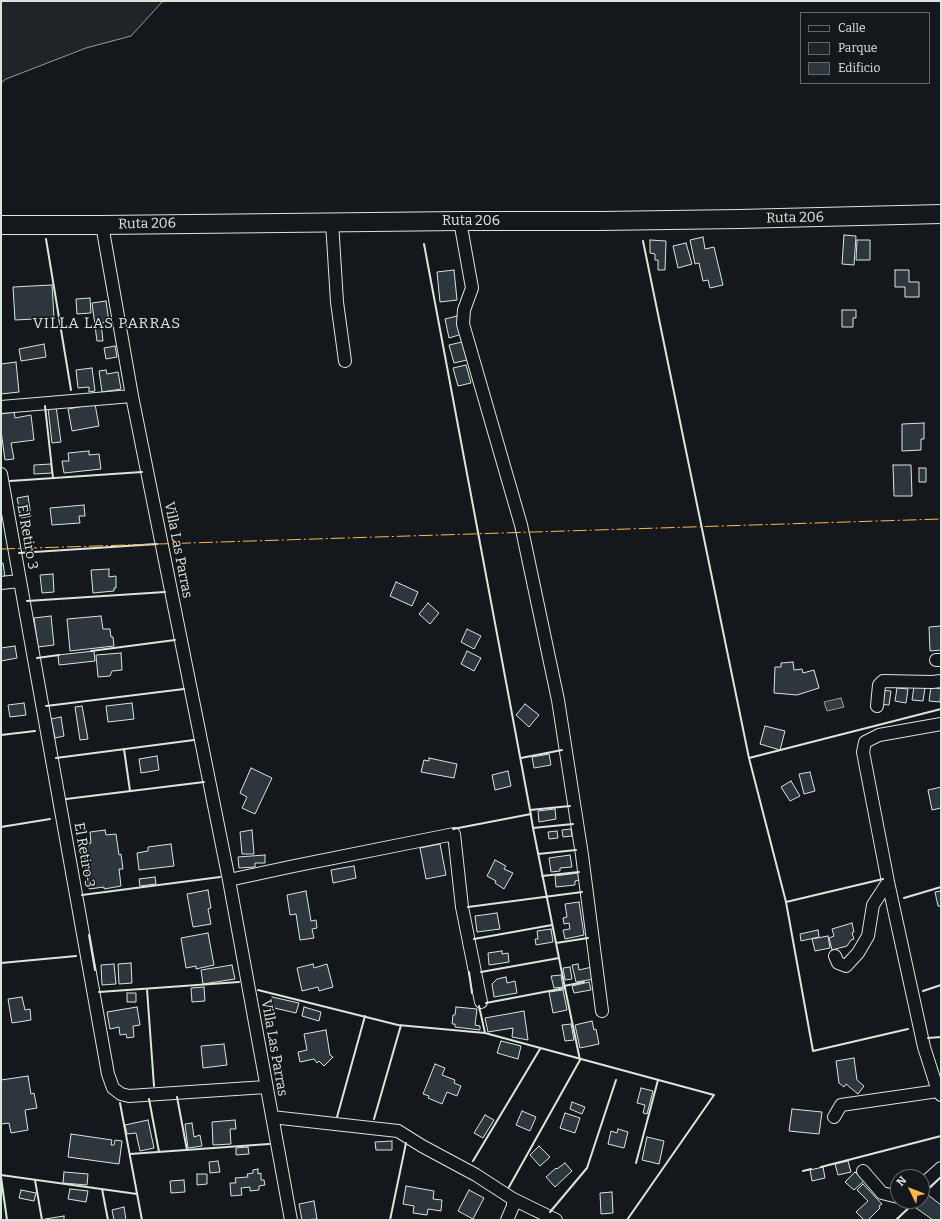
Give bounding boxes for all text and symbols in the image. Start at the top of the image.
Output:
legend [800,12,930,84]
text: Calle [838,21,866,35]
text: Parque [838,41,877,55]
text: Edificio [838,61,880,75]
street label: Ruta 206 [766,209,824,227]
street label: Ruta 206 [442,213,500,229]
street label: Ruta 206 [118,215,176,233]
district label: VILLA LAS PARRAS [33,315,181,333]
street label: Villa Las Parras [160,500,196,600]
street label: El Retiro 3 [13,503,41,571]
street label: El Retiro 3 [70,821,98,889]
street label: Villa Las Parras [257,998,291,1098]
north arrow [890,1169,930,1209]
text: N [894,1174,909,1189]

